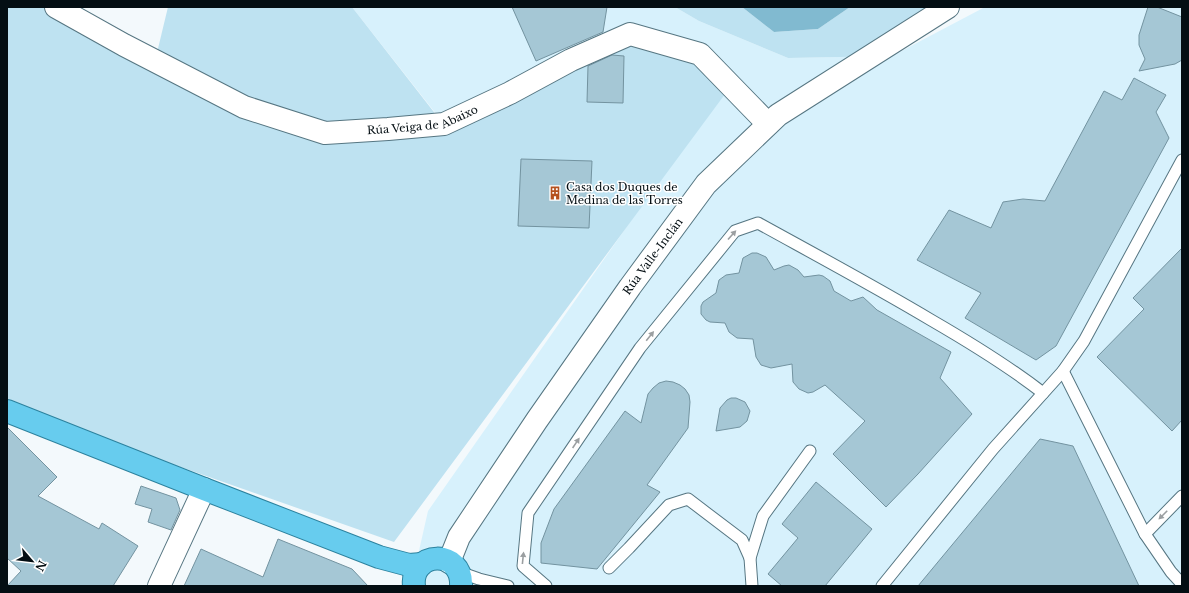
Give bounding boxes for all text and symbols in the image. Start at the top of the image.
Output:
street label: Rúa Veiga de Abaixo [366,102,480,137]
place label: Casa dos Duques de Medina de las Torres [566,180,683,207]
building icon: Casa dos Duques de Medina de las Torres [547,185,563,201]
street label: Rúa Valle-Inclán [620,215,686,298]
one-way arrow [727,230,737,240]
one-way arrow [645,331,654,341]
one-way arrow [572,438,580,448]
one-way arrow [1159,510,1168,520]
north arrow [12,541,52,581]
one-way arrow [520,552,527,564]
text: N [32,558,49,574]

